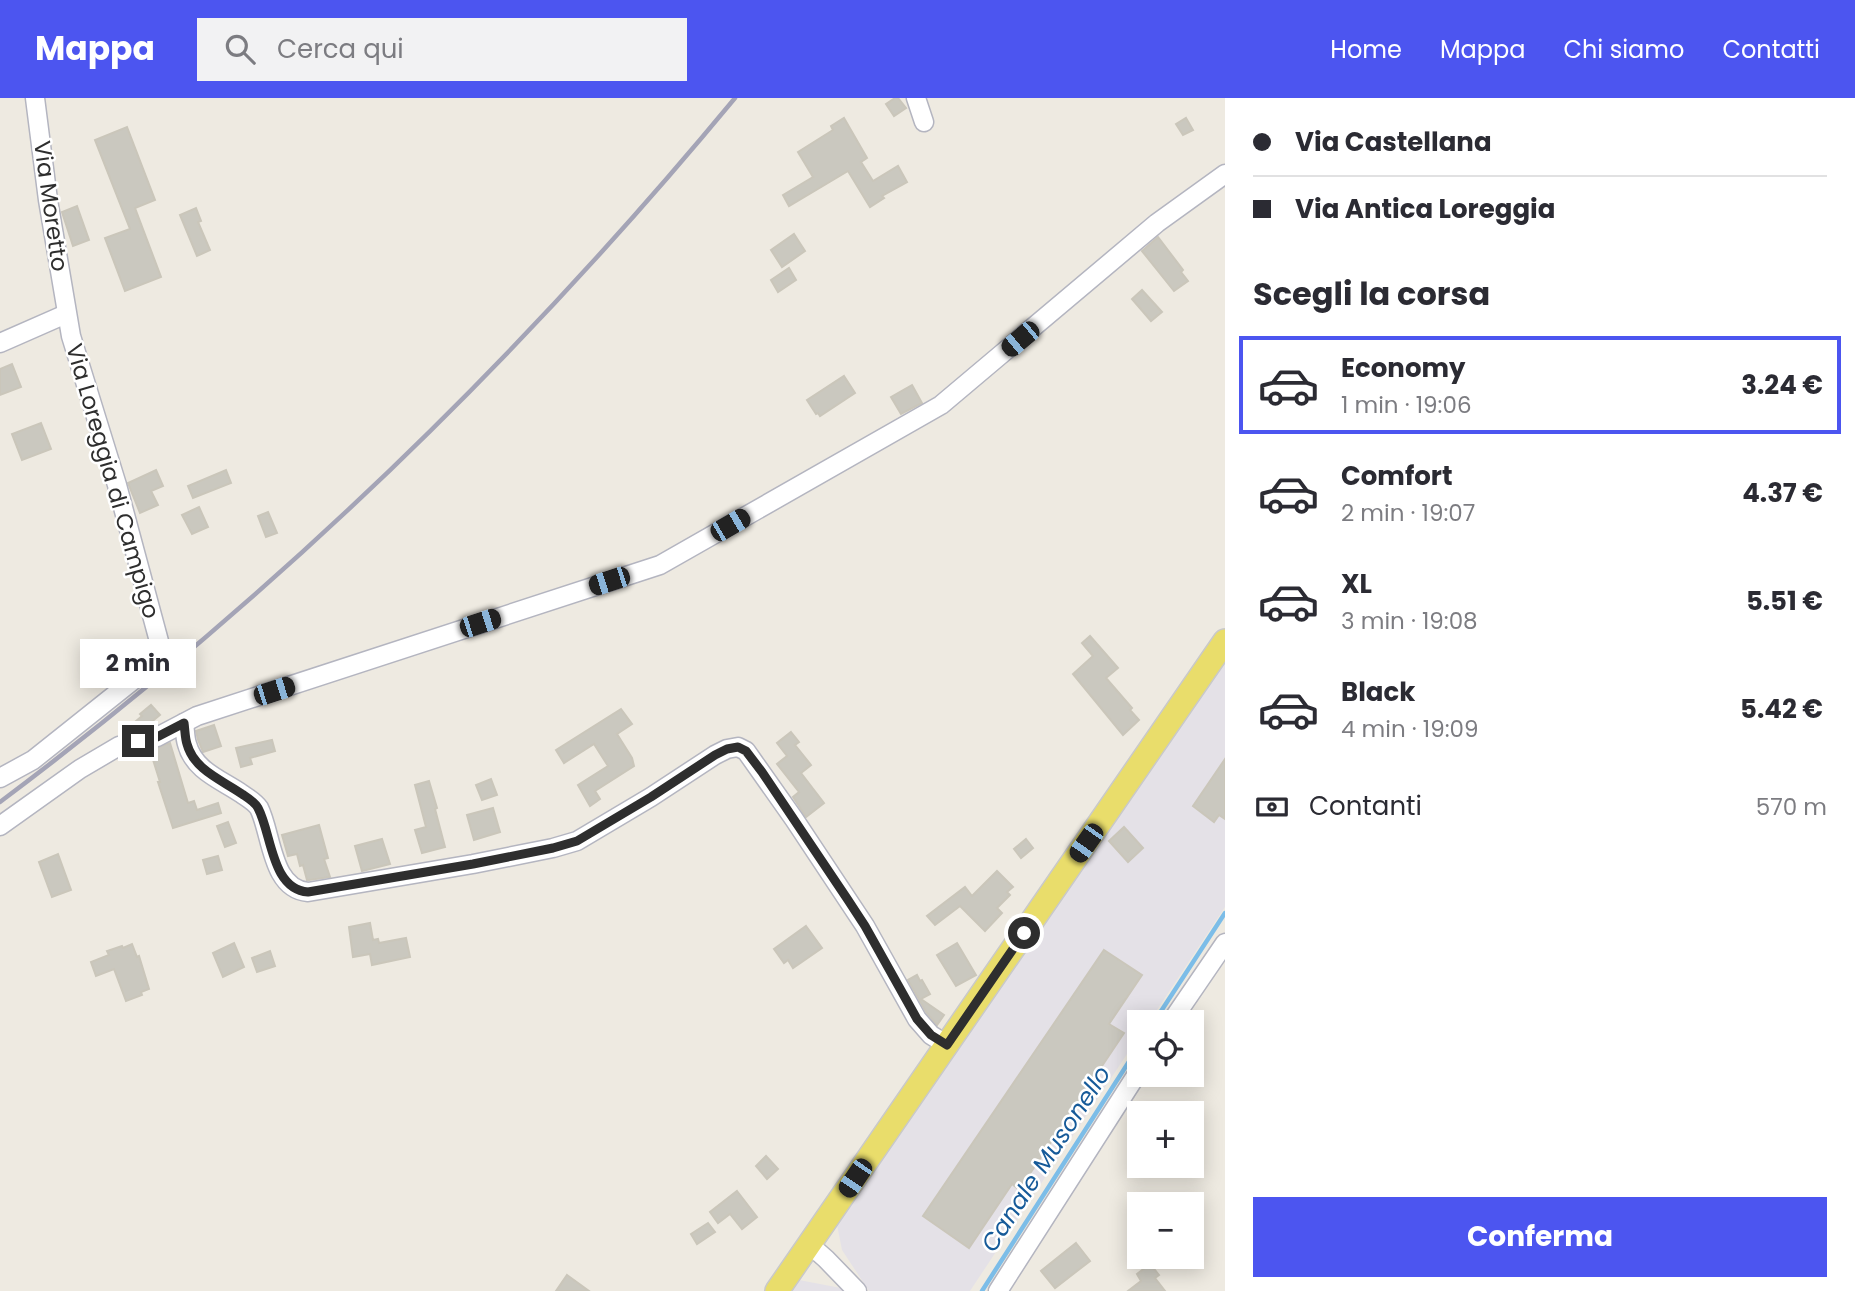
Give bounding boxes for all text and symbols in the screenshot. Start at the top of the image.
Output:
search box [197,18,687,81]
text: Mappa [35,25,155,72]
icon: search [221,30,259,68]
text: Cerca qui [277,31,404,67]
text: Home [1330,33,1402,66]
text: Mappa [1440,33,1525,66]
text: Chi siamo [1563,33,1684,66]
text: Contatti [1722,33,1820,66]
text: Via Castellana [1295,124,1492,160]
street label: Via Moretto [26,139,76,273]
text: Via Antica Loreggia [1295,191,1555,227]
text: Scegli la corsa [1253,271,1490,316]
car [998,317,1043,361]
street label: Via Loreggia di Campigo [58,340,168,622]
text: Economy [1341,350,1465,386]
icon: car [1257,354,1320,417]
text: 3.24 € [1741,367,1823,403]
text: 1 min · 19:06 [1341,389,1472,421]
text: Comfort [1341,458,1453,494]
icon: car [1257,462,1320,525]
text: 4.37 € [1742,475,1823,511]
text: 2 min · 19:07 [1341,497,1475,529]
car [707,505,754,545]
car [586,565,633,597]
text: XL [1341,566,1372,602]
icon: car [1257,570,1320,633]
text: 5.51 € [1746,583,1823,619]
text: 3 min · 19:08 [1341,605,1478,637]
car [457,607,504,639]
callout: 2 min [80,640,196,688]
text: 2 min [106,647,170,679]
text: Black [1341,674,1415,710]
car [251,675,298,707]
icon: car [1257,678,1320,741]
text: 5.42 € [1740,691,1823,727]
text: 4 min · 19:09 [1341,713,1479,745]
route end [122,725,154,757]
icon: cash [1253,788,1291,826]
text: Contanti [1309,788,1422,824]
text: 570 m [1756,791,1827,823]
car [1066,820,1107,866]
route start [1008,917,1040,949]
map controls [1127,1010,1204,1269]
button: locate [1127,1010,1204,1087]
water label: Canale Musonello [973,1059,1118,1258]
button: + [1127,1101,1204,1178]
car [835,1155,876,1201]
button: − [1127,1192,1204,1269]
button: Conferma [1253,1197,1827,1277]

